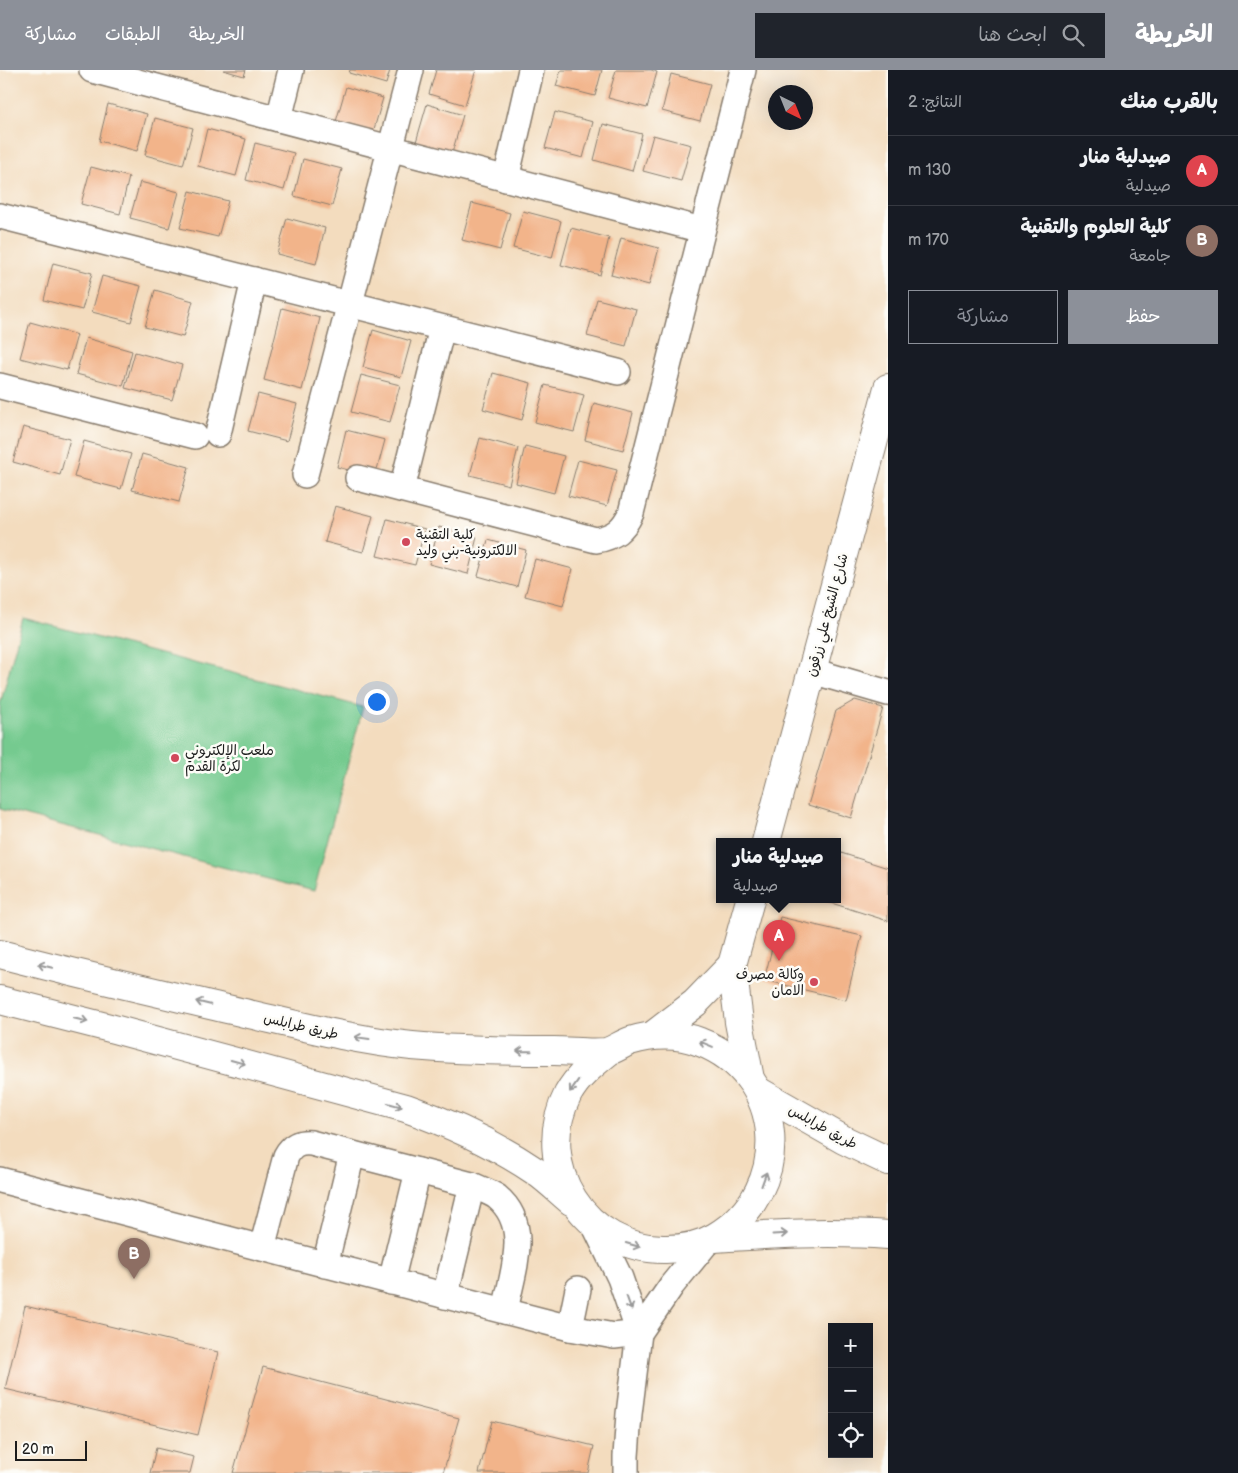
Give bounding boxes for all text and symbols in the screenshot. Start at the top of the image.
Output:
search box [755,13,1105,58]
text: الخريطة [1135,20,1213,49]
icon: search [1059,21,1087,49]
text: مشاركة [25,24,77,45]
text: الطبقات [105,24,161,45]
text: الخريطة [189,24,245,45]
text: ابحث هنا [978,24,1047,47]
north arrow [768,85,813,130]
text: بالقرب منك [1120,89,1218,114]
text: النتائج: 2 [908,93,962,112]
text: صيدلية منار [1081,146,1171,169]
text: 130 m [908,161,951,180]
text: A [1197,161,1207,180]
text: صيدلية [1126,177,1171,196]
text: كلية العلوم والتقنية [1020,216,1171,239]
text: 170 m [908,231,949,250]
text: B [1196,231,1208,250]
text: جامعة [1129,247,1171,266]
button: مشاركة [908,290,1058,344]
button: حفظ [1068,290,1218,344]
place label: كلية التقنية الالكترونية-بني وليد [416,526,517,563]
marker: كلية التقنية الالكترونية-بني وليد [400,536,412,548]
street label: شارع الشيخ علي زرقون [802,552,855,680]
your location [364,689,390,715]
place label: ملعب الإلكتروني لكرة القدم [185,742,274,777]
marker: ملعب الإلكتروني لكرة القدم [169,752,181,764]
popup [716,838,841,903]
text: صيدلية منار [733,846,824,869]
text: صيدلية [733,877,778,896]
pin: A [763,920,795,961]
one-way arrow [38,961,54,970]
place label: وكالة مصرف الامان [736,966,804,999]
marker: وكالة مصرف الامان [808,976,820,988]
one-way arrow [196,998,212,1007]
street label: طريق طرابلس [262,1009,340,1043]
one-way arrow [73,1016,89,1026]
one-way arrow [354,1033,370,1043]
one-way arrow [699,1039,714,1049]
one-way arrow [516,1046,532,1056]
one-way arrow [230,1058,246,1067]
one-way arrow [569,1079,579,1093]
one-way arrow [387,1100,403,1110]
street label: طريق طرابلس [786,1101,860,1153]
one-way arrow [760,1172,769,1187]
one-way arrow [772,1229,788,1238]
pin: B [118,1238,150,1279]
one-way arrow [625,1241,641,1250]
one-way arrow [625,1294,634,1310]
map controls [828,1323,873,1458]
button: + [828,1323,873,1368]
button: − [828,1368,873,1413]
button: locate [828,1413,873,1458]
scale bar [15,1438,88,1461]
text: 20 m [22,1441,54,1458]

